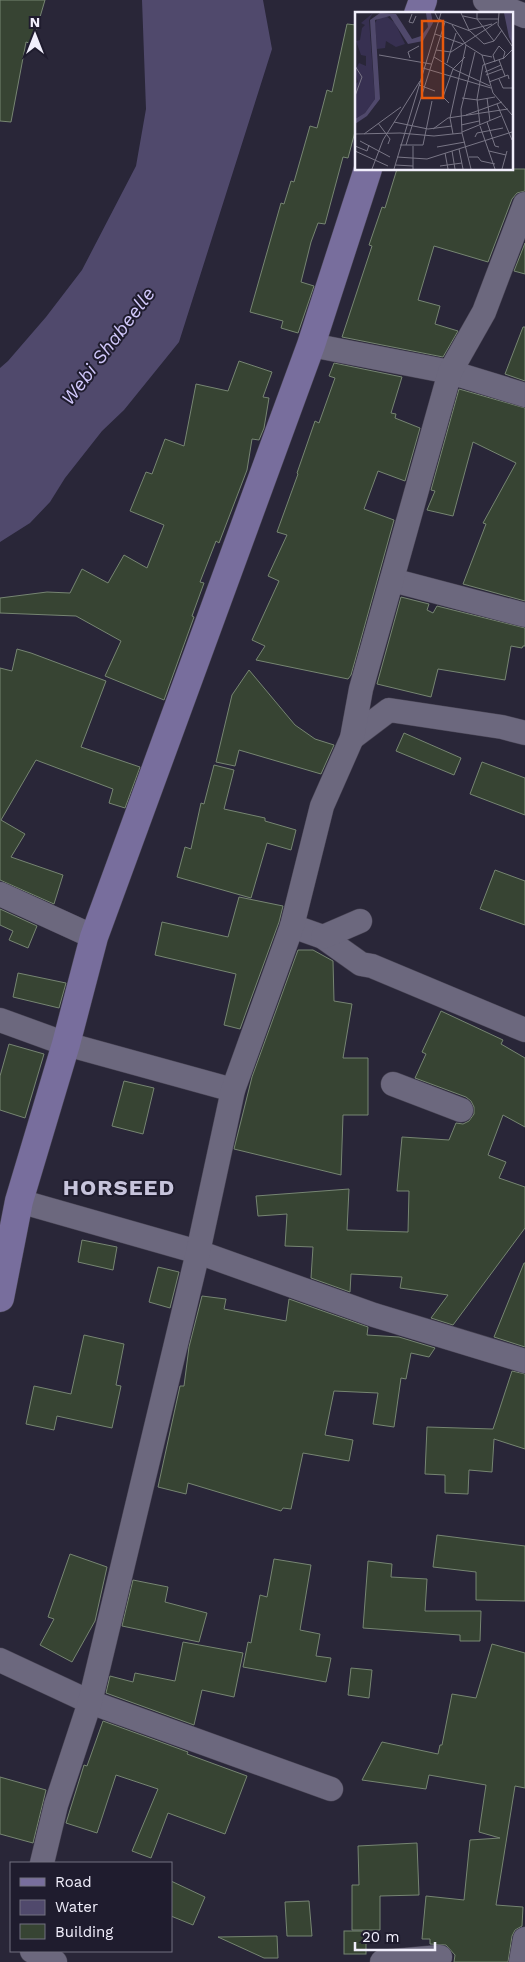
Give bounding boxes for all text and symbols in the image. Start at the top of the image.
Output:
north arrow [10,10,60,60]
inset map [355,12,512,170]
text: N [30,14,40,30]
water label: Webi Shabeelle [56,282,160,410]
district label: HORSEED [63,1175,175,1200]
legend [10,1862,172,1952]
text: Road [55,1873,92,1891]
text: Water [55,1898,98,1916]
scale bar [355,1920,435,1952]
text: Building [55,1923,113,1941]
text: 20 m [362,1928,400,1946]

